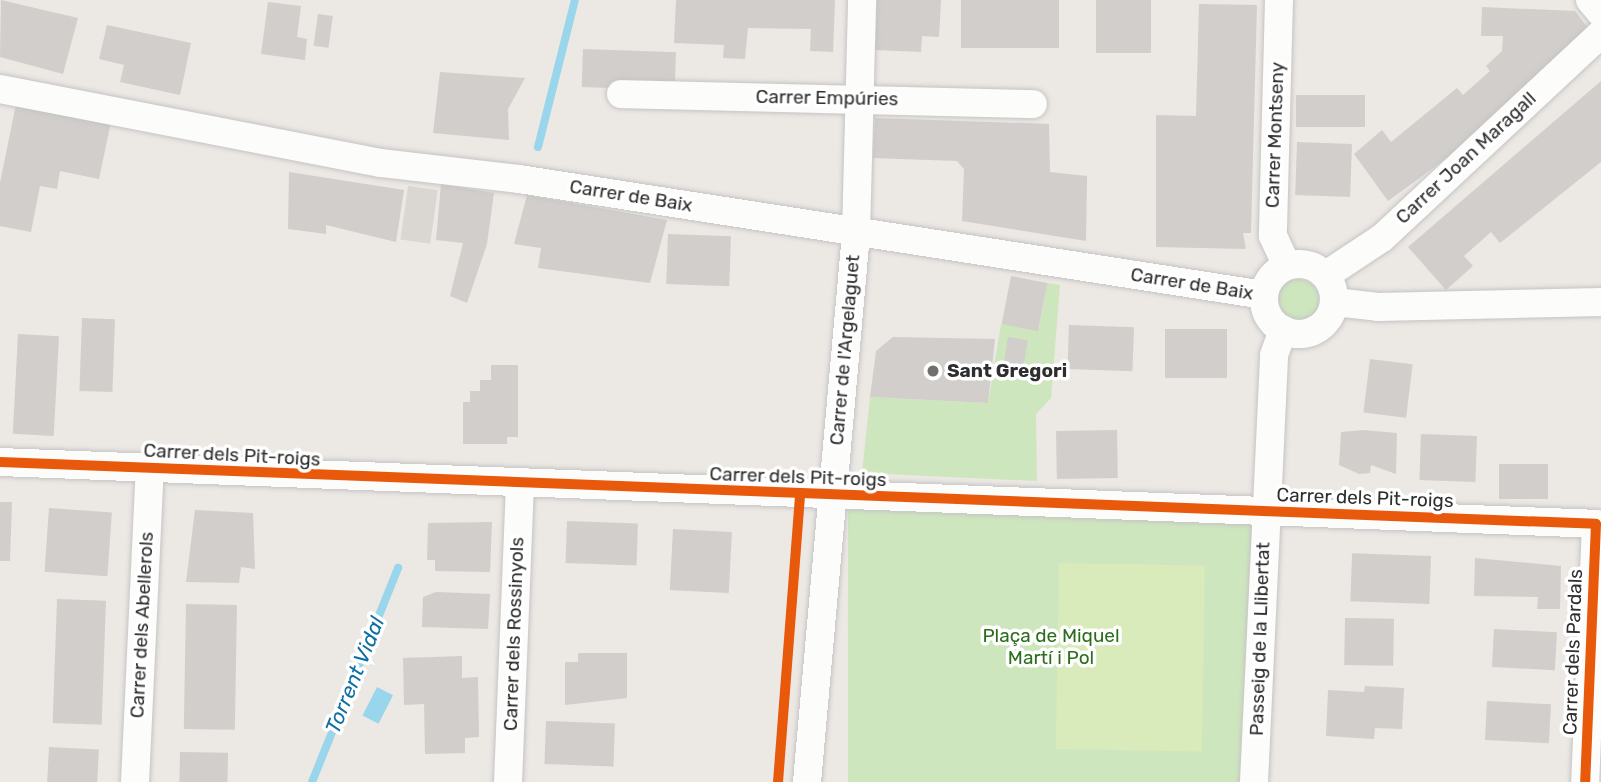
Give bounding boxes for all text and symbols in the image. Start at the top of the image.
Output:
street label: Carrer Montseny [1261,61,1289,209]
street label: Carrer Empúries [755,85,899,111]
street label: Carrer Joan Maragall [1391,87,1541,229]
street label: Carrer de Baix [568,175,694,217]
street label: Carrer de l'Argelaguet [825,254,865,446]
street label: Carrer de Baix [1129,263,1255,305]
place label: Sant Gregori [947,360,1067,382]
marker: Sant Gregori [925,363,941,379]
street label: Carrer dels Pit-roigs [143,439,321,471]
street label: Carrer dels Pit-roigs [709,463,887,491]
street label: Carrer dels Pit-roigs [1276,484,1454,512]
street label: Carrer dels Abellerols [126,531,158,719]
street label: Carrer dels Rossinyols [499,536,529,732]
street label: Passeig de la Llibertat [1245,542,1275,736]
street label: Carrer dels Pardals [1559,568,1587,736]
water label: Torrent Vidal [320,613,390,737]
park label: Plaça de Miquel Martí i Pol [982,625,1120,669]

